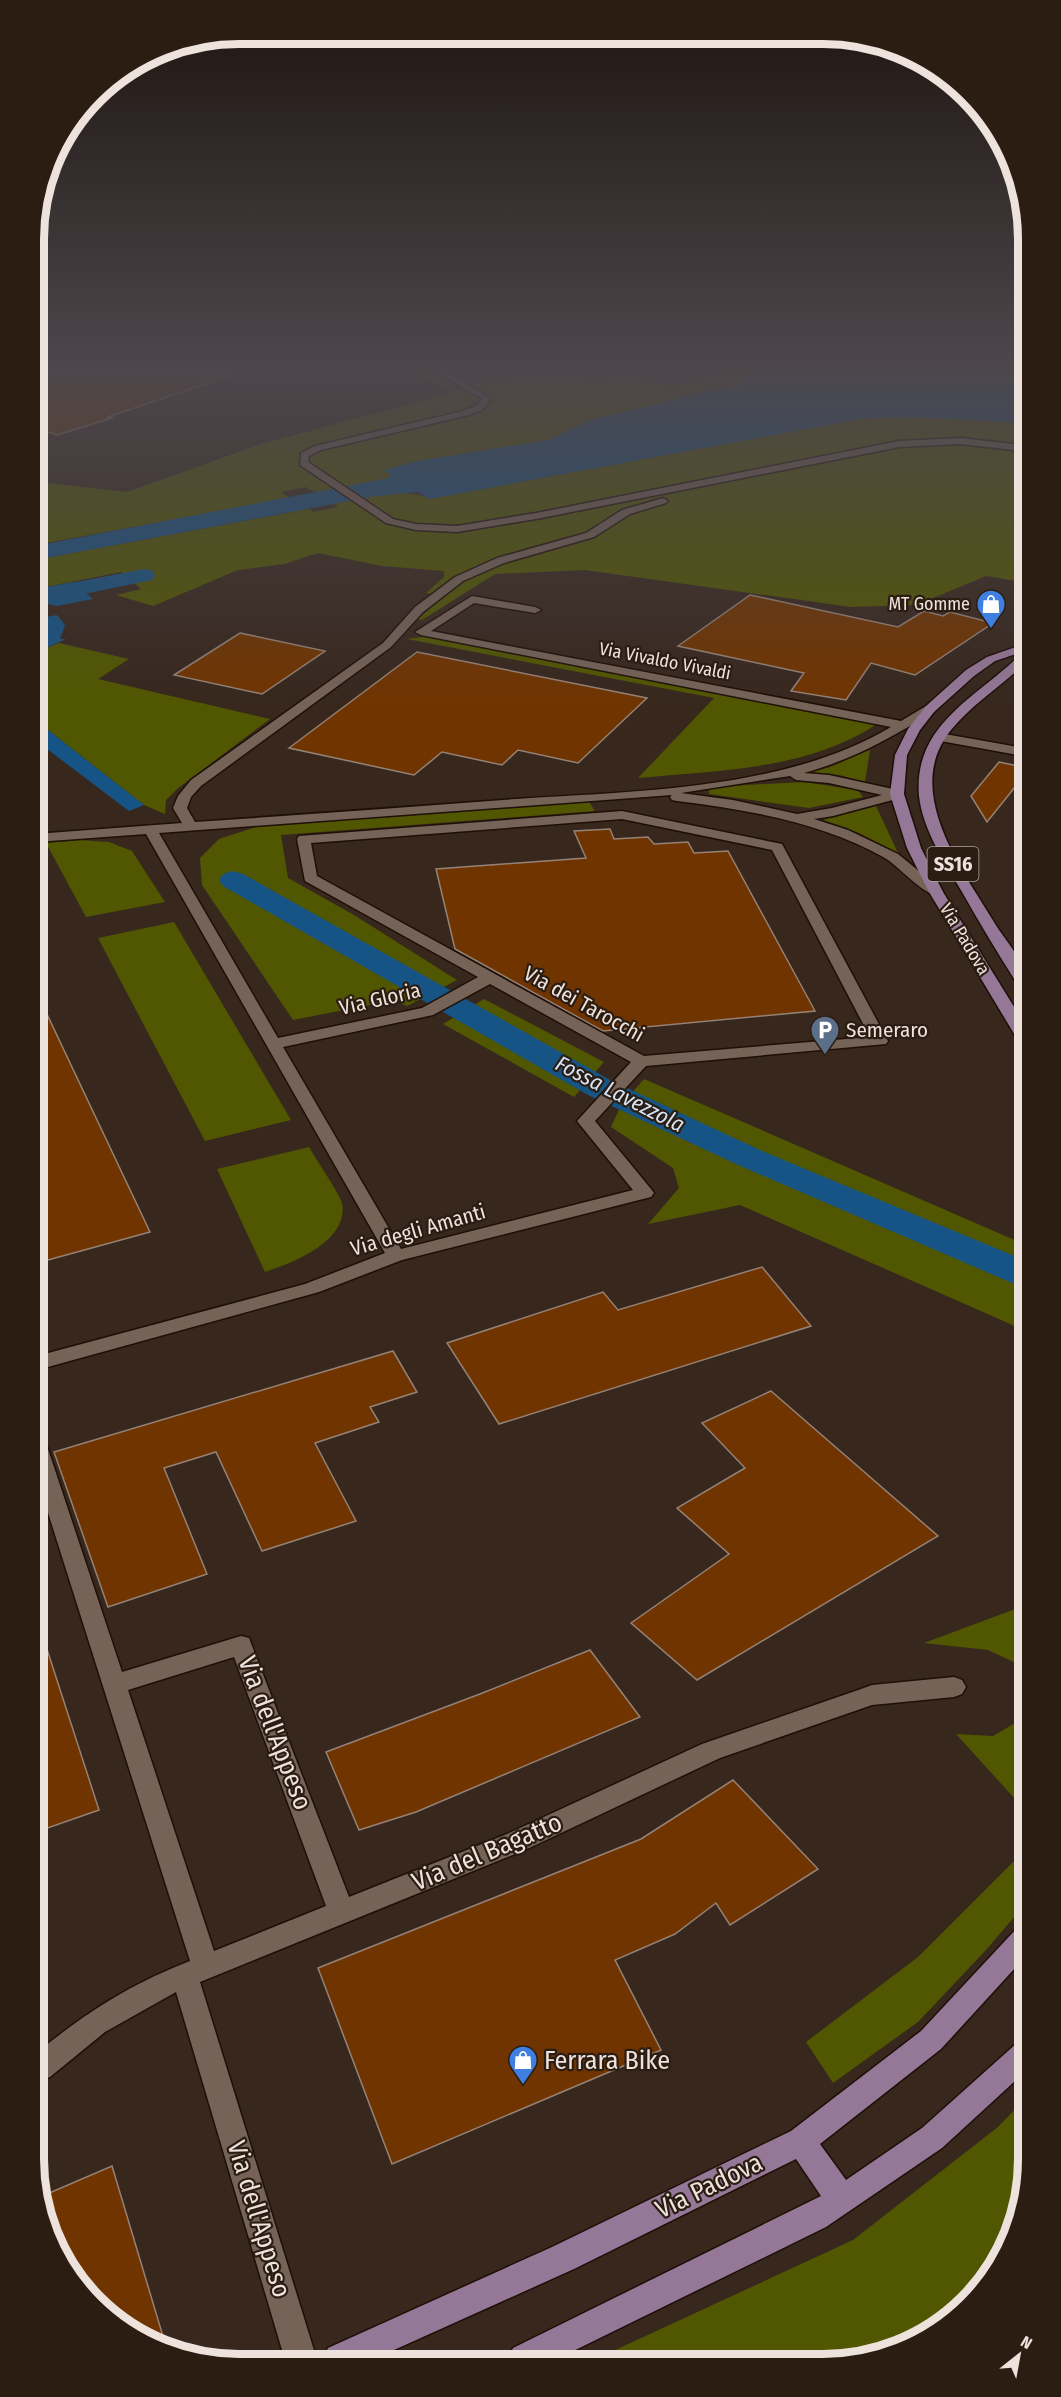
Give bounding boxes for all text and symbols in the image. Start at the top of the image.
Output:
shop icon: MT Gomme [975,588,1007,630]
place label: MT Gomme [889,593,970,615]
street label: Via Vivaldo Vivaldi [597,637,733,685]
road number: SS16 [928,847,978,881]
street label: Via Padova [935,899,995,979]
street label: Via dei Tarocchi [519,960,649,1048]
street label: Via Gloria [337,977,423,1021]
parking icon: Semeraro [809,1014,841,1056]
place label: Semeraro [846,1017,928,1043]
water label: Fossa Lavezzola [551,1050,689,1138]
street label: Via degli Amanti [348,1198,488,1262]
street label: Via dell'Appeso [231,1652,319,1814]
street label: Via del Bagatto [407,1807,567,1897]
shop icon: Ferrara Bike [507,2044,539,2086]
place label: Ferrara Bike [544,2045,670,2076]
street label: Via dell'Appeso [220,2137,298,2301]
street label: Via Padova [650,2147,768,2225]
north arrow [989,2325,1049,2385]
text: N [1017,2332,1035,2353]

